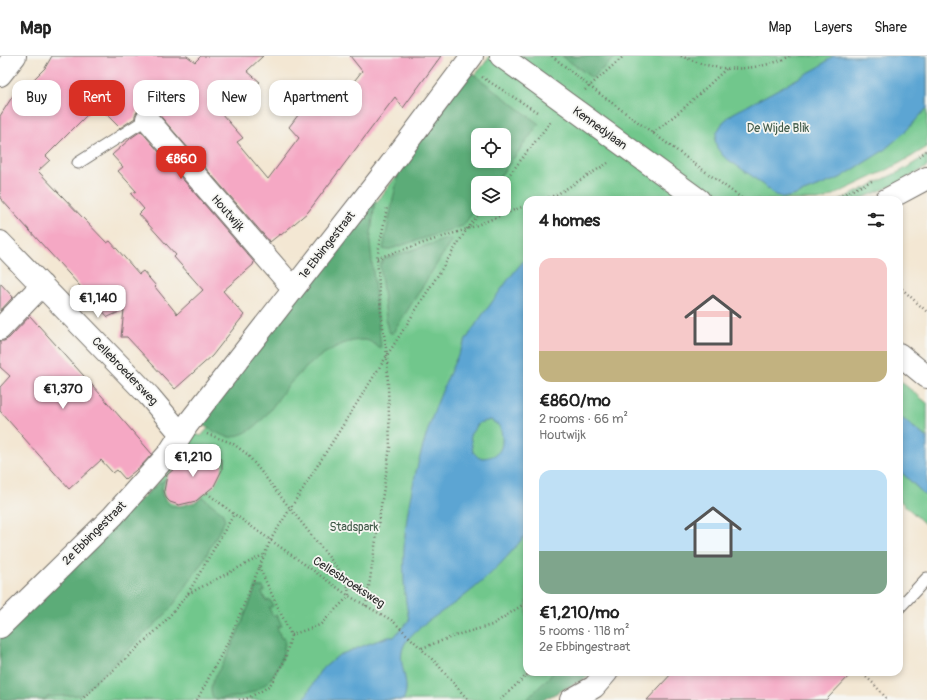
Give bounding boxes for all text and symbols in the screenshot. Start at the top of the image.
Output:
text: Map [20,16,51,40]
text: Map [769,19,792,36]
text: Layers [814,19,852,36]
text: Share [874,19,907,36]
chip: Buy [12,80,61,116]
chip: Rent [69,80,125,116]
chip: Filters [133,80,199,116]
chip: New [207,80,261,116]
chip: Apartment [269,80,362,116]
street label: Kennedylaan [569,104,630,153]
park label: De Wijde Blik [747,121,809,136]
map controls [471,128,511,216]
button: locate [471,128,511,168]
pin: €860 [157,146,205,180]
text: €860 [165,151,197,167]
button: layers [471,176,511,216]
street label: Houtwijk [208,192,248,235]
street label: 1e Ebbingestraat [296,208,359,282]
icon: filters [865,209,887,231]
text: 4 homes [539,210,600,231]
icon: home [677,284,749,356]
pin: €1,140 [65,285,131,319]
text: €1,140 [79,290,117,306]
street label: Cellebroedersweg [88,334,161,409]
pin: €1,370 [30,376,96,410]
text: €1,370 [43,381,83,397]
text: €860/mo [539,390,611,411]
text: 2 rooms · 66 m² [539,411,628,427]
text: Houtwijk [539,427,586,443]
pin: €1,210 [160,444,226,478]
text: €1,210 [174,449,212,465]
icon: home [677,496,749,568]
street label: 2e Ebbingestraat [59,498,130,568]
park label: Stadspark [329,520,379,535]
street label: Cellesbroeksweg [310,554,388,611]
text: €1,210/mo [539,602,619,623]
text: 5 rooms · 118 m² [539,623,629,639]
text: 2e Ebbingestraat [539,639,630,655]

